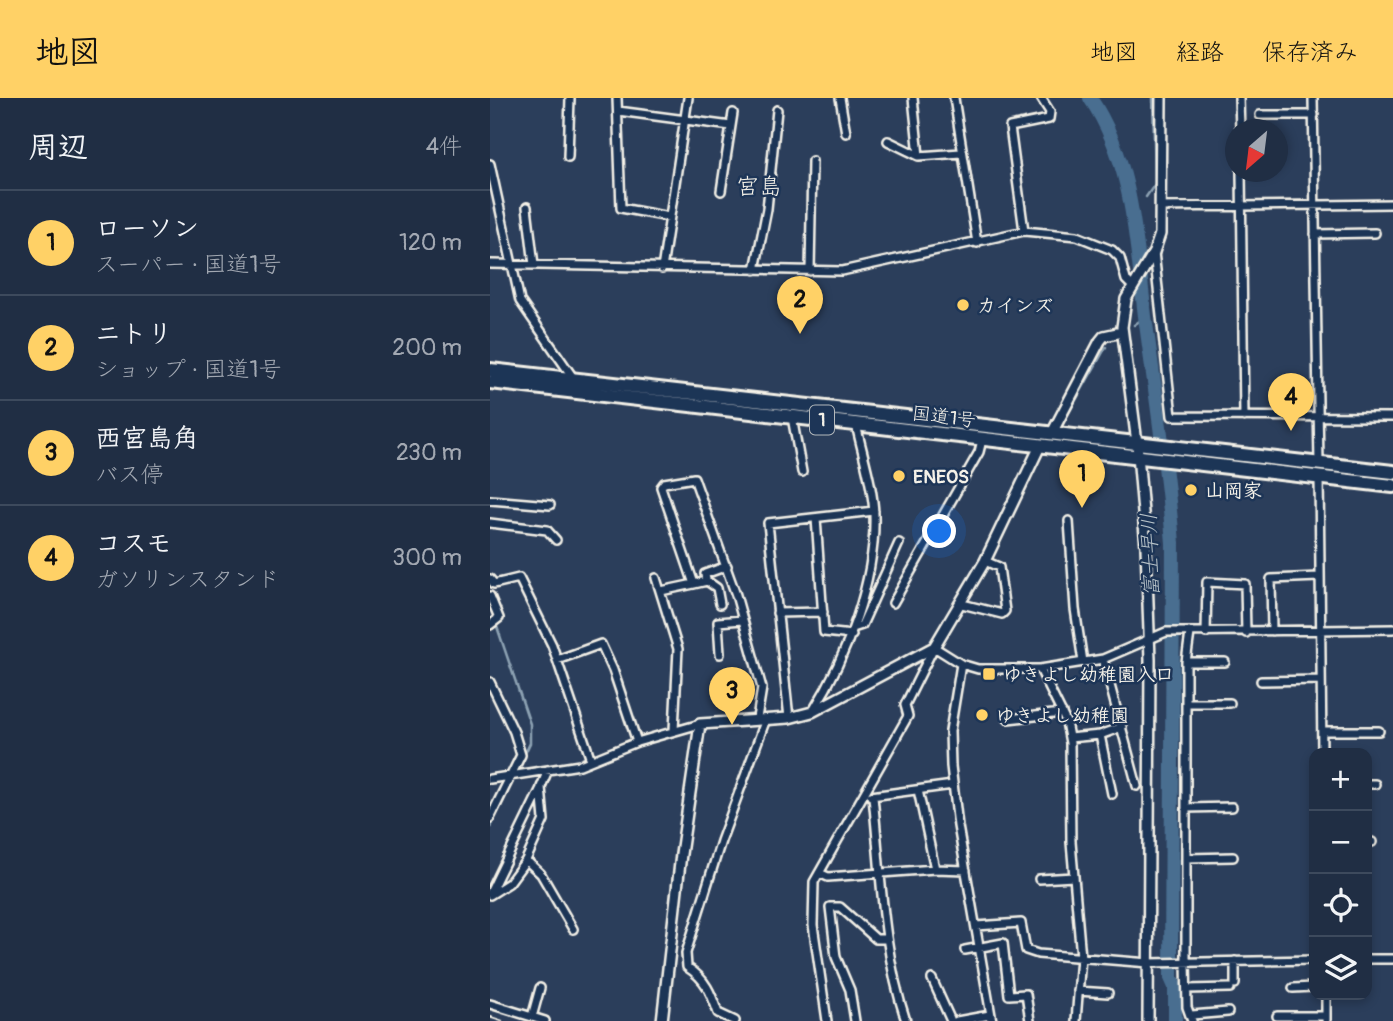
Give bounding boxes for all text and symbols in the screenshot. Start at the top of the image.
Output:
text: 地図 [35,32,101,73]
text: 地図 [1090,38,1138,67]
text: 経路 [1176,38,1224,67]
text: 保存済み [1262,38,1358,67]
north arrow [1225,119,1288,182]
text: 周辺 [28,129,88,166]
text: 4件 [426,132,462,161]
district label: 宮島 [736,172,782,201]
text: ローソン [95,213,199,245]
text: 1 [47,228,56,257]
text: 120 m [399,228,462,257]
text: スーパー · 国道1号 [95,250,281,279]
pin: 2 [777,276,823,334]
place label: カインズ [977,294,1053,318]
marker: カインズ [955,297,971,313]
text: ニトリ [95,318,173,350]
text: 2 [45,333,57,362]
text: 200 m [392,333,462,362]
text: ショップ · 国道1号 [95,355,281,384]
pin: 4 [1268,373,1314,431]
street label: 国道1号 [910,401,977,433]
road number: 1 [810,406,834,434]
text: 西宮島角 [95,423,199,455]
text: 3 [45,438,57,467]
text: 230 m [396,438,462,467]
pin: 1 [1059,450,1105,508]
text: バス停 [95,460,164,489]
place label: ENEOS [913,465,969,489]
marker: ENEOS [891,468,907,484]
place label: 山岡家 [1205,479,1262,503]
marker: 山岡家 [1183,482,1199,498]
water label: 富士早川 [1136,513,1165,597]
your location [922,514,956,548]
text: コスモ [95,528,172,560]
text: 4 [44,543,58,572]
text: 300 m [392,543,462,572]
text: ガソリンスタンド [95,565,279,594]
place label: ゆきよし幼稚園入口 [1003,663,1174,687]
marker: ゆきよし幼稚園入口 [981,666,997,682]
pin: 3 [709,667,755,725]
place label: ゆきよし幼稚園 [996,704,1129,728]
marker: ゆきよし幼稚園 [974,707,990,723]
map controls [1309,748,1372,1000]
button: + [1309,748,1372,811]
button: − [1309,811,1372,874]
button: locate [1309,874,1372,937]
button: layers [1309,937,1372,1000]

